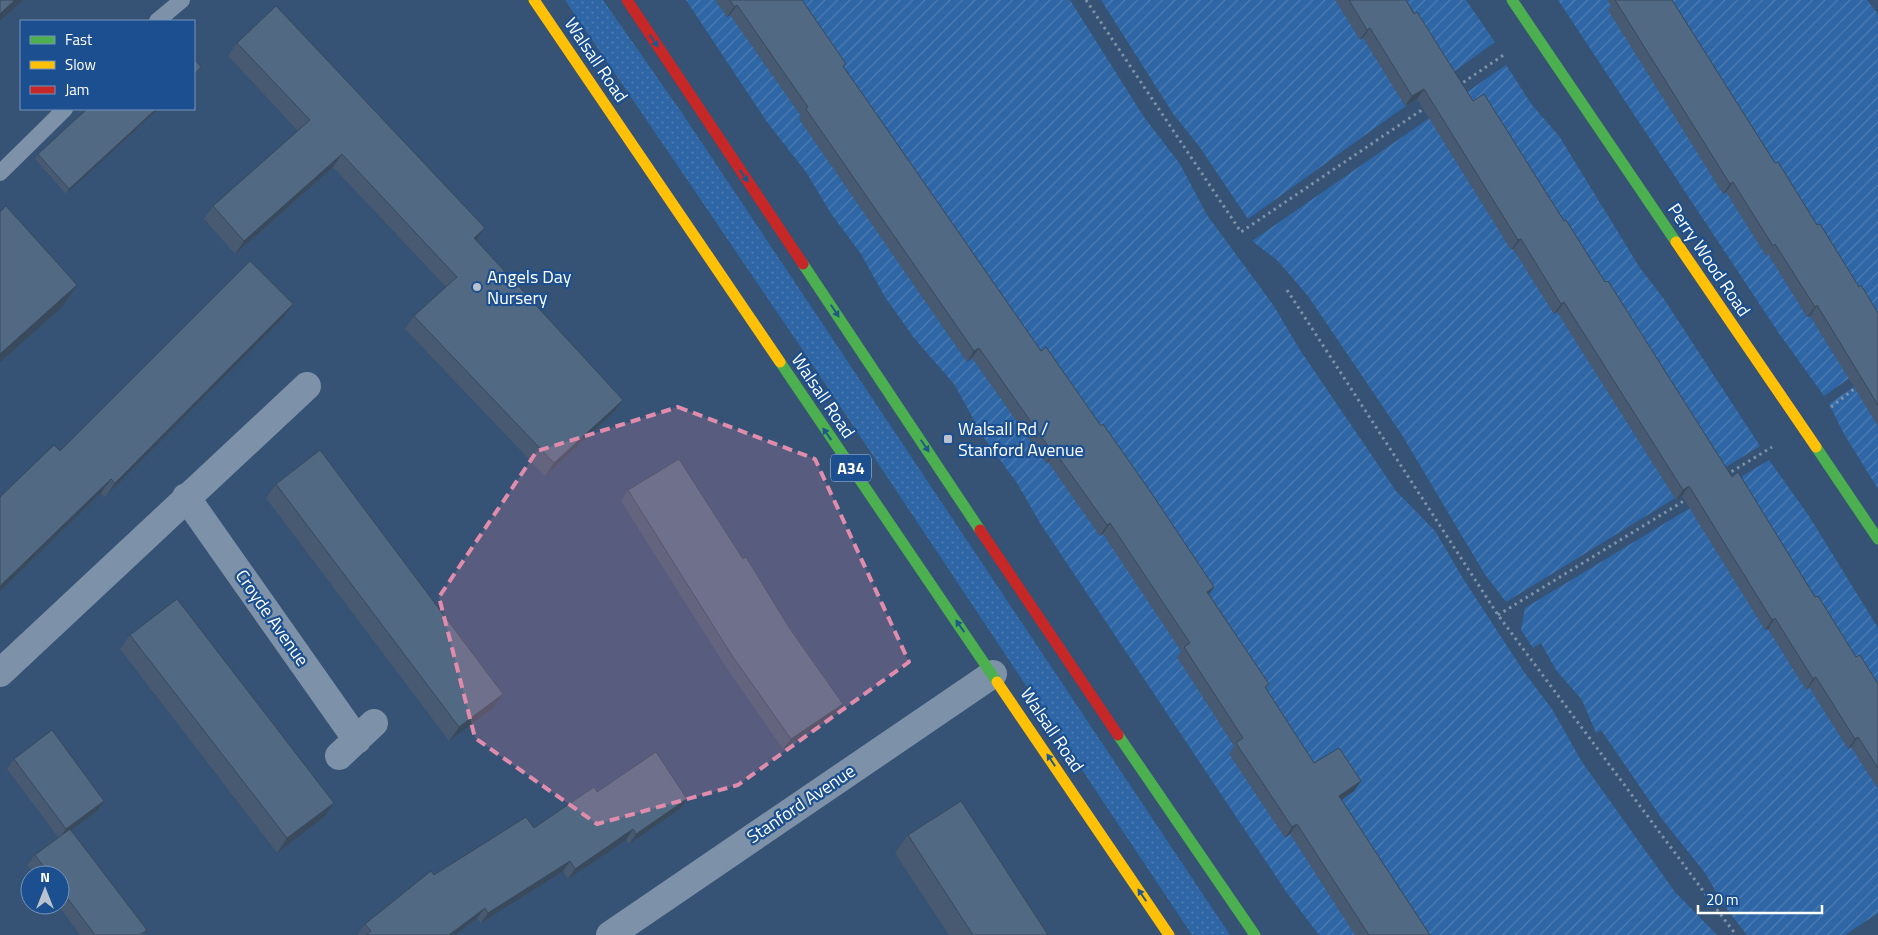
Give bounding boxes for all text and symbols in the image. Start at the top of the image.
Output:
street label: Walsall Road [558,12,635,108]
legend [20,20,195,110]
text: Fast [65,28,93,51]
one-way arrow [649,34,659,47]
text: Slow [65,53,96,76]
text: Jam [65,78,89,101]
one-way arrow [740,169,749,182]
street label: Perry Wood Road [1661,198,1757,322]
place label: Angels Day Nursery [487,263,572,311]
marker: Angels Day Nursery [471,281,483,293]
one-way arrow [830,304,840,317]
street label: Walsall Road [785,348,862,444]
place label: Walsall Rd / Stanford Avenue [958,415,1084,463]
one-way arrow [822,428,832,441]
marker: Walsall Rd / Stanford Avenue [942,433,954,445]
one-way arrow [920,439,930,453]
road number: A34 [831,454,871,482]
street label: Croyde Avenue [229,564,316,672]
one-way arrow [955,619,964,633]
street label: Walsall Road [1014,682,1091,778]
one-way arrow [1046,753,1056,767]
street label: Stanford Avenue [741,757,860,850]
north arrow [20,865,70,915]
text: N [40,866,50,887]
scale bar [1698,882,1822,914]
one-way arrow [1137,888,1147,901]
text: 20 m [1706,888,1739,911]

